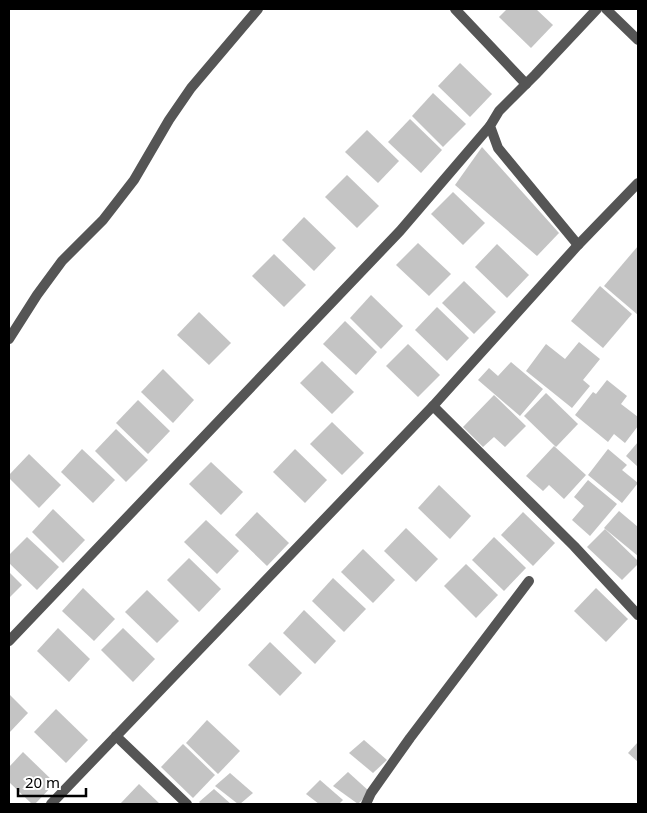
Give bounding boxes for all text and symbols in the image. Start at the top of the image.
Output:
scale bar [18,766,85,798]
text: 20 m [25,772,60,792]

